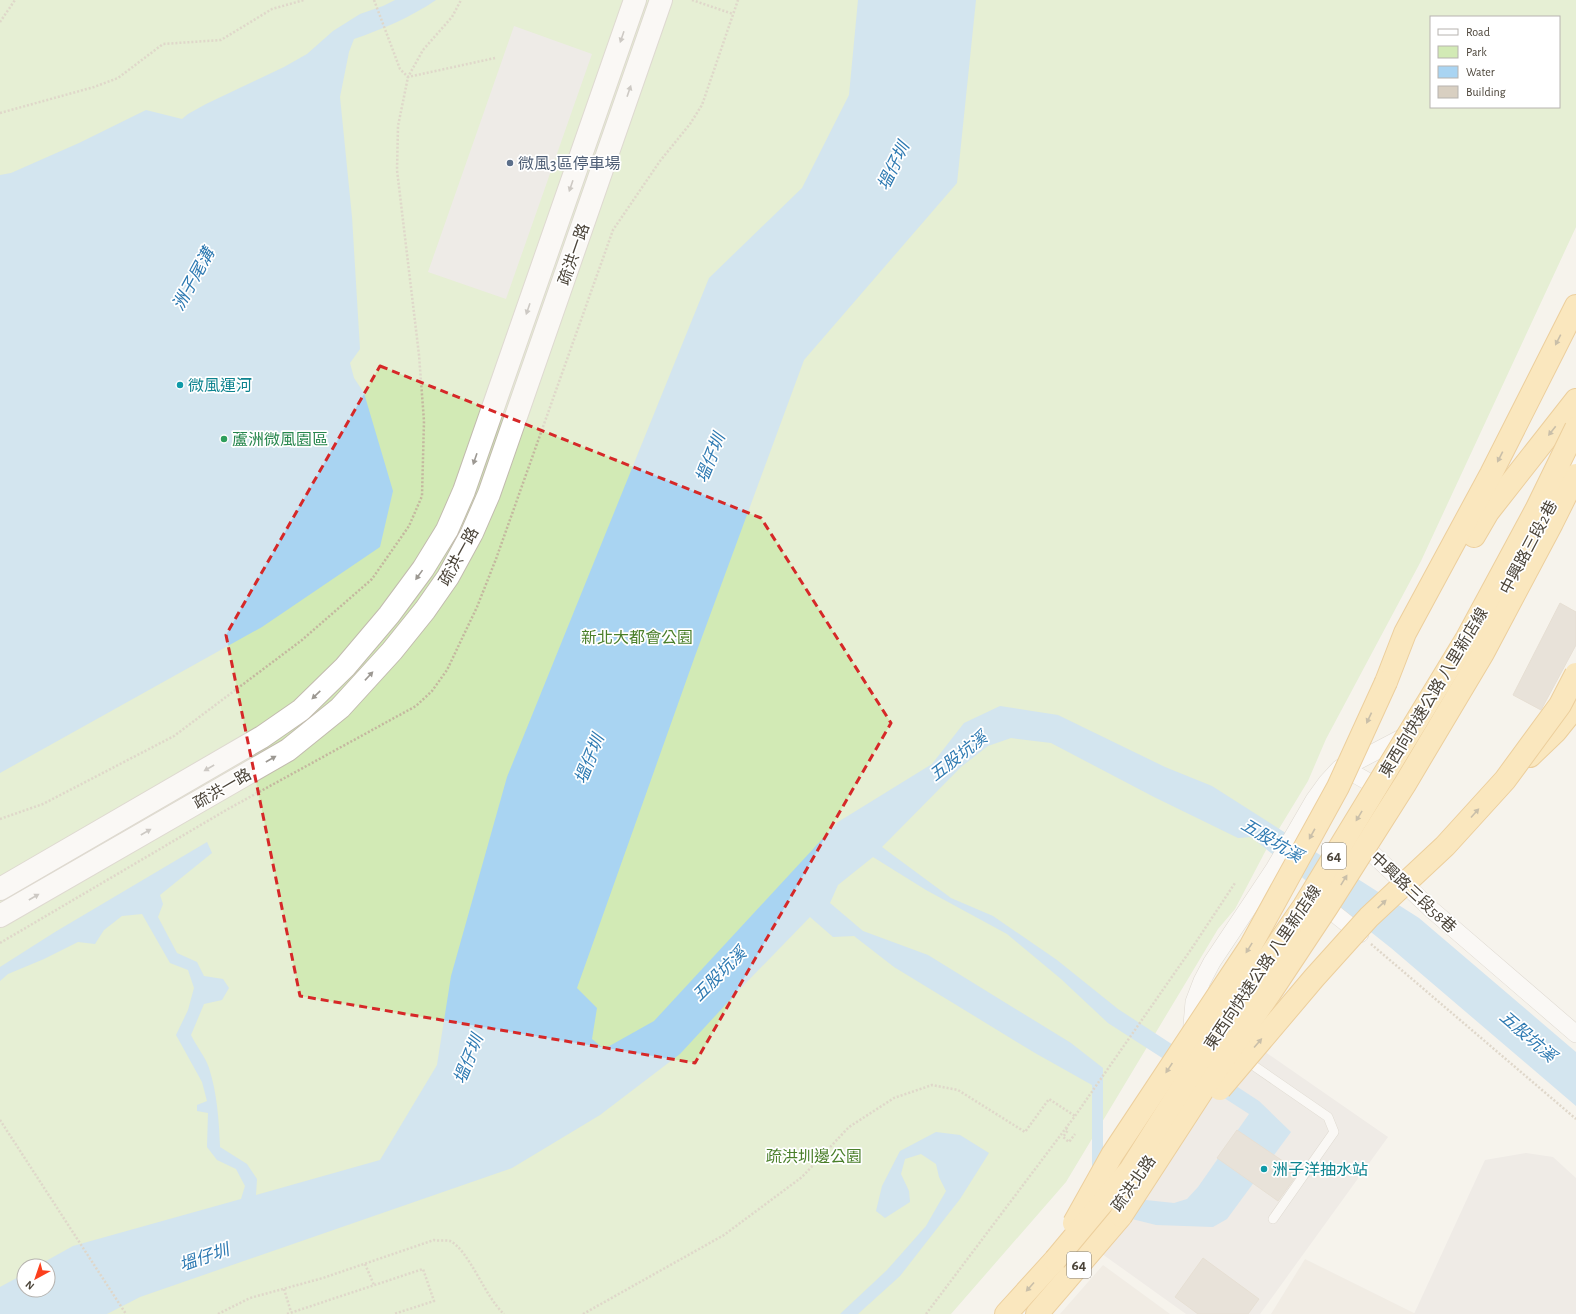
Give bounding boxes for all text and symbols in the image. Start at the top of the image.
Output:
legend [1430,16,1560,108]
text: Road [1466,26,1490,38]
one-way arrow [619,31,625,43]
text: Park [1466,46,1487,58]
text: Water [1466,66,1495,78]
one-way arrow [627,85,633,97]
text: Building [1466,86,1506,98]
water label: 塭仔圳 [874,136,914,193]
place label: 微風3區停車場 [518,155,621,172]
marker: 微風3區停車場 [505,158,515,168]
one-way arrow [567,180,573,192]
street label: 疏洪一路 [555,221,592,287]
water label: 洲子尾溝 [169,243,218,313]
one-way arrow [525,303,531,315]
one-way arrow [1555,335,1562,346]
place label: 微風運河 [188,377,252,394]
marker: 微風運河 [175,380,185,390]
one-way arrow [1547,425,1556,436]
water label: 塭仔圳 [692,428,729,485]
place label: 蘆洲微風園區 [232,431,328,448]
marker: 蘆洲微風園區 [219,434,229,444]
one-way arrow [1497,451,1503,462]
one-way arrow [472,453,478,465]
street label: 中興路三段2巷 [1497,498,1560,597]
street label: 疏洪一路 [435,524,481,588]
one-way arrow [414,569,423,580]
street label: 東西向快速公路 八里新店線 [1376,604,1491,780]
park label: 新北大都會公園 [581,629,693,646]
one-way arrow [365,670,374,681]
one-way arrow [311,690,321,700]
one-way arrow [1366,712,1373,724]
water label: 五股坑溪 [926,727,992,784]
water label: 塭仔圳 [571,729,608,786]
one-way arrow [265,756,277,763]
one-way arrow [203,764,215,771]
street label: 疏洪一路 [190,765,254,812]
one-way arrow [1470,808,1480,818]
one-way arrow [1355,810,1362,822]
water label: 五股坑溪 [1238,815,1307,866]
one-way arrow [140,828,152,835]
one-way arrow [1308,828,1315,840]
road number: 64 [1322,843,1346,869]
street label: 中興路三段58巷 [1368,849,1460,936]
one-way arrow [1340,875,1348,885]
street label: 東西向快速公路 八里新店線 [1201,882,1324,1053]
one-way arrow [28,893,40,900]
one-way arrow [1378,900,1387,909]
water label: 五股坑溪 [689,942,751,1004]
one-way arrow [1245,942,1252,954]
water label: 五股坑溪 [1496,1007,1561,1066]
water label: 塭仔圳 [450,1029,487,1086]
one-way arrow [1254,1037,1263,1048]
one-way arrow [1165,1063,1173,1073]
park label: 疏洪圳邊公園 [766,1148,862,1165]
street label: 疏洪北路 [1108,1152,1159,1214]
place label: 洲子洋抽水站 [1272,1161,1368,1178]
marker: 洲子洋抽水站 [1259,1164,1269,1174]
water label: 塭仔圳 [177,1239,234,1274]
road number: 64 [1067,1252,1091,1278]
north arrow [16,1258,56,1298]
text: N [23,1279,36,1292]
one-way arrow [1026,1282,1035,1292]

